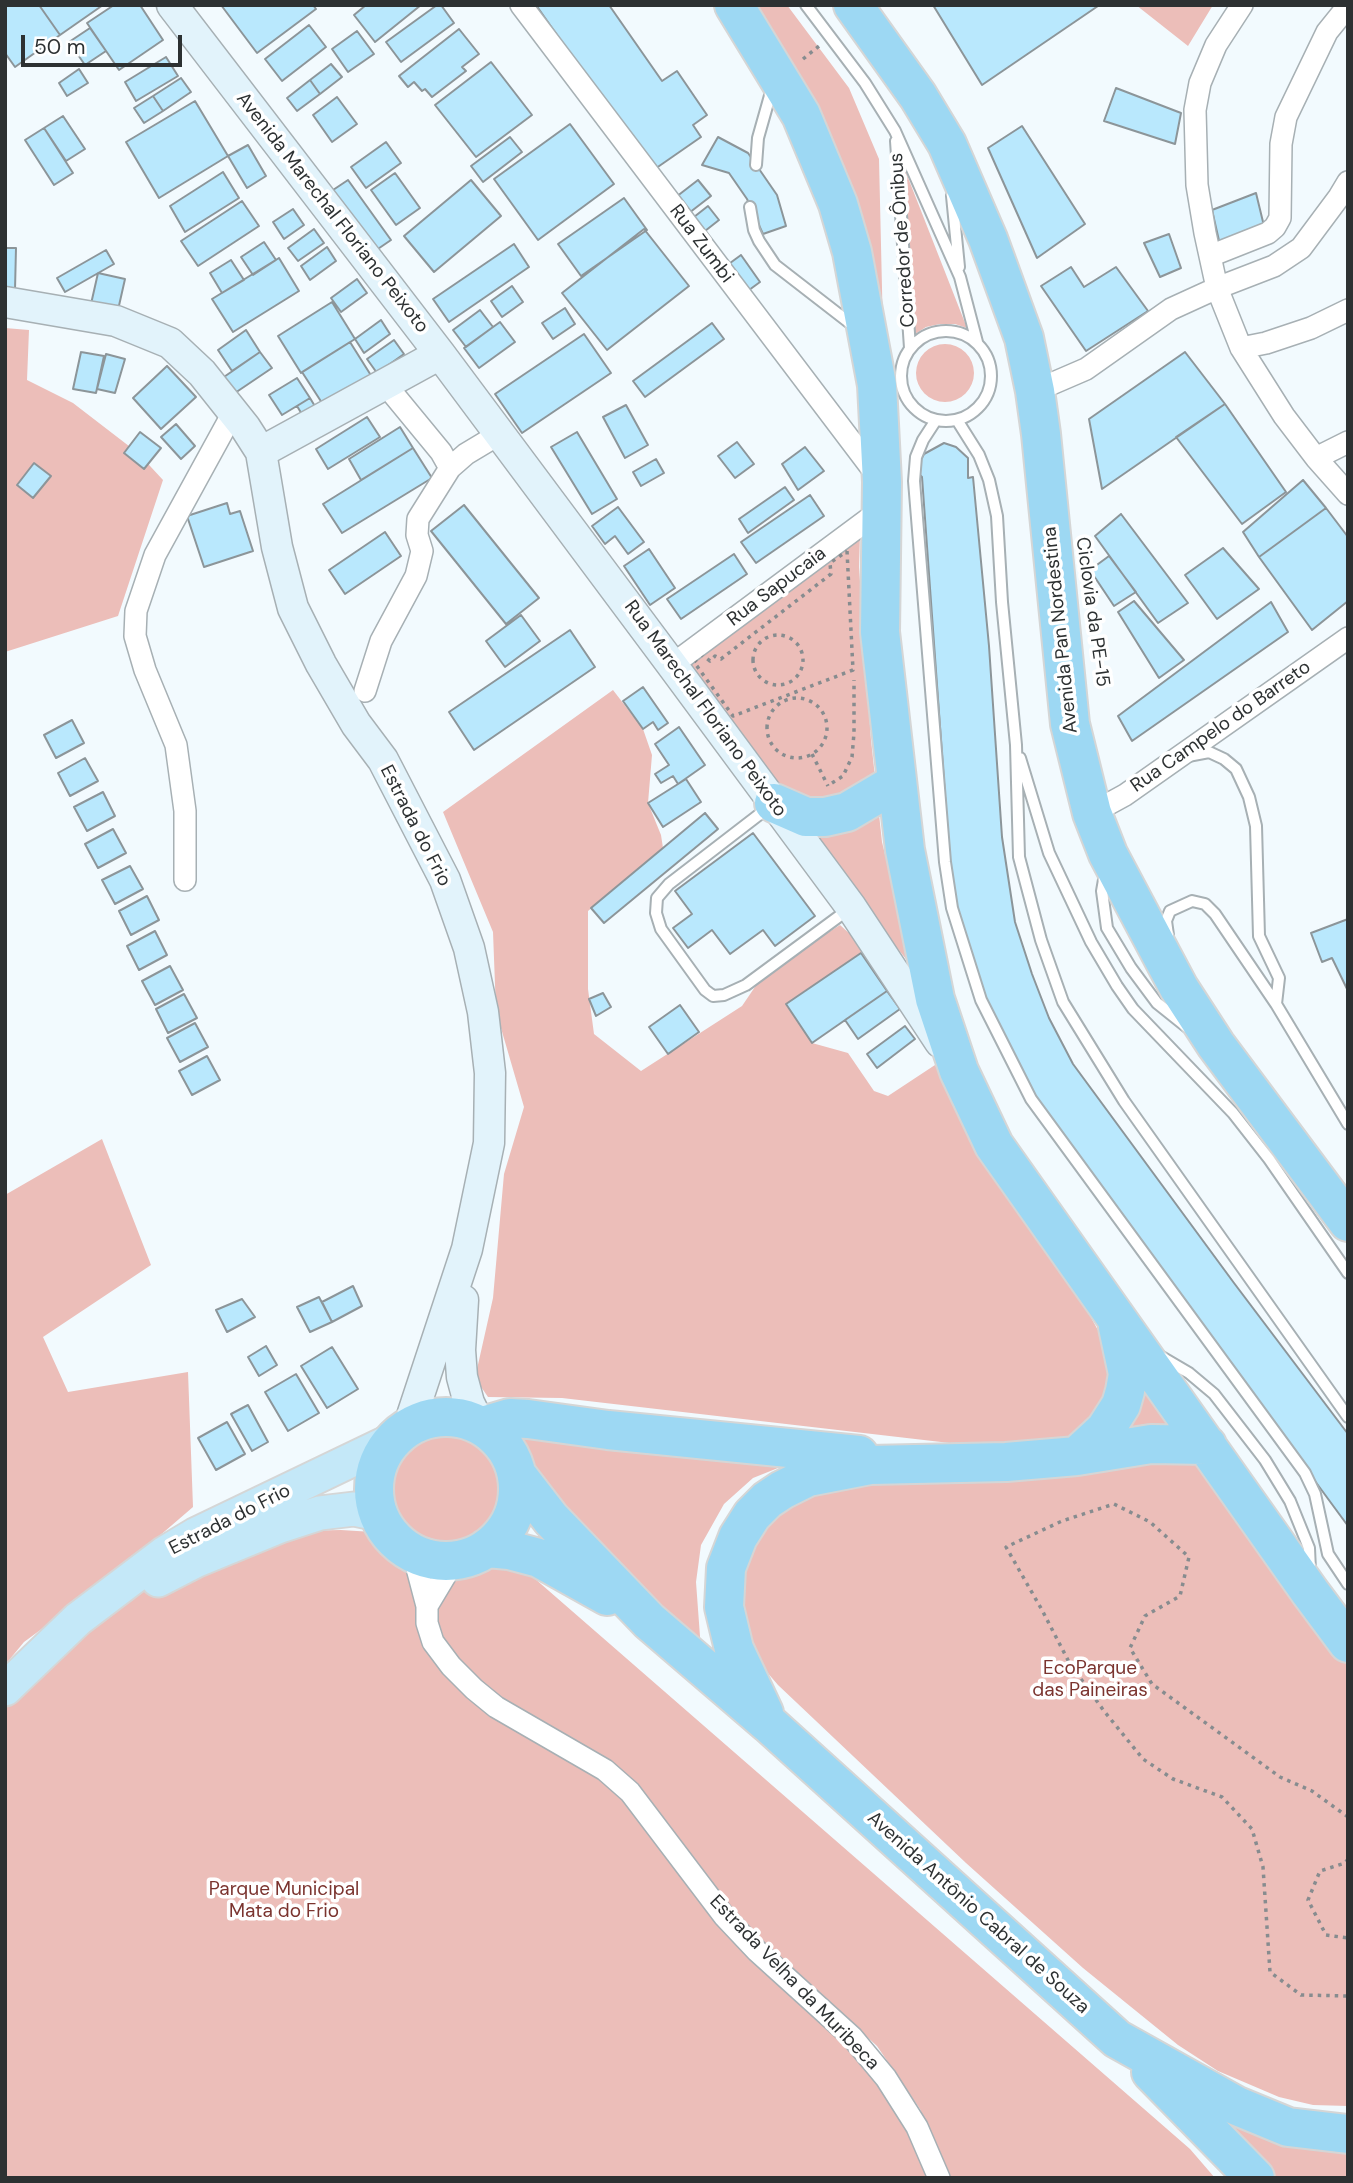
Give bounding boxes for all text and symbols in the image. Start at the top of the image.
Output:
scale bar [24,21,186,65]
text: 50 m [34,33,85,61]
street label: Avenida Marechal Floriano Peixoto [231,88,433,338]
street label: Corredor de Ônibus [886,152,920,328]
street label: Rua Zumbi [664,200,738,288]
street label: Avenida Pan Nordestina [1039,525,1083,735]
street label: Ciclovia da PE-15 [1070,536,1114,688]
street label: Rua Sapucaia [723,542,831,632]
street label: Rua Marechal Floriano Peixoto [619,596,791,822]
street label: Rua Campelo do Barreto [1127,656,1315,798]
street label: Estrada do Frio [375,761,455,891]
street label: Estrada do Frio [165,1480,295,1560]
park label: EcoParque das Paineiras [1032,1658,1148,1702]
street label: Avenida Antônio Cabral de Souza [862,1807,1094,2019]
park label: Parque Municipal Mata do Frio [209,1879,359,1923]
street label: Estrada Velha da Muribeca [704,1891,884,2075]

